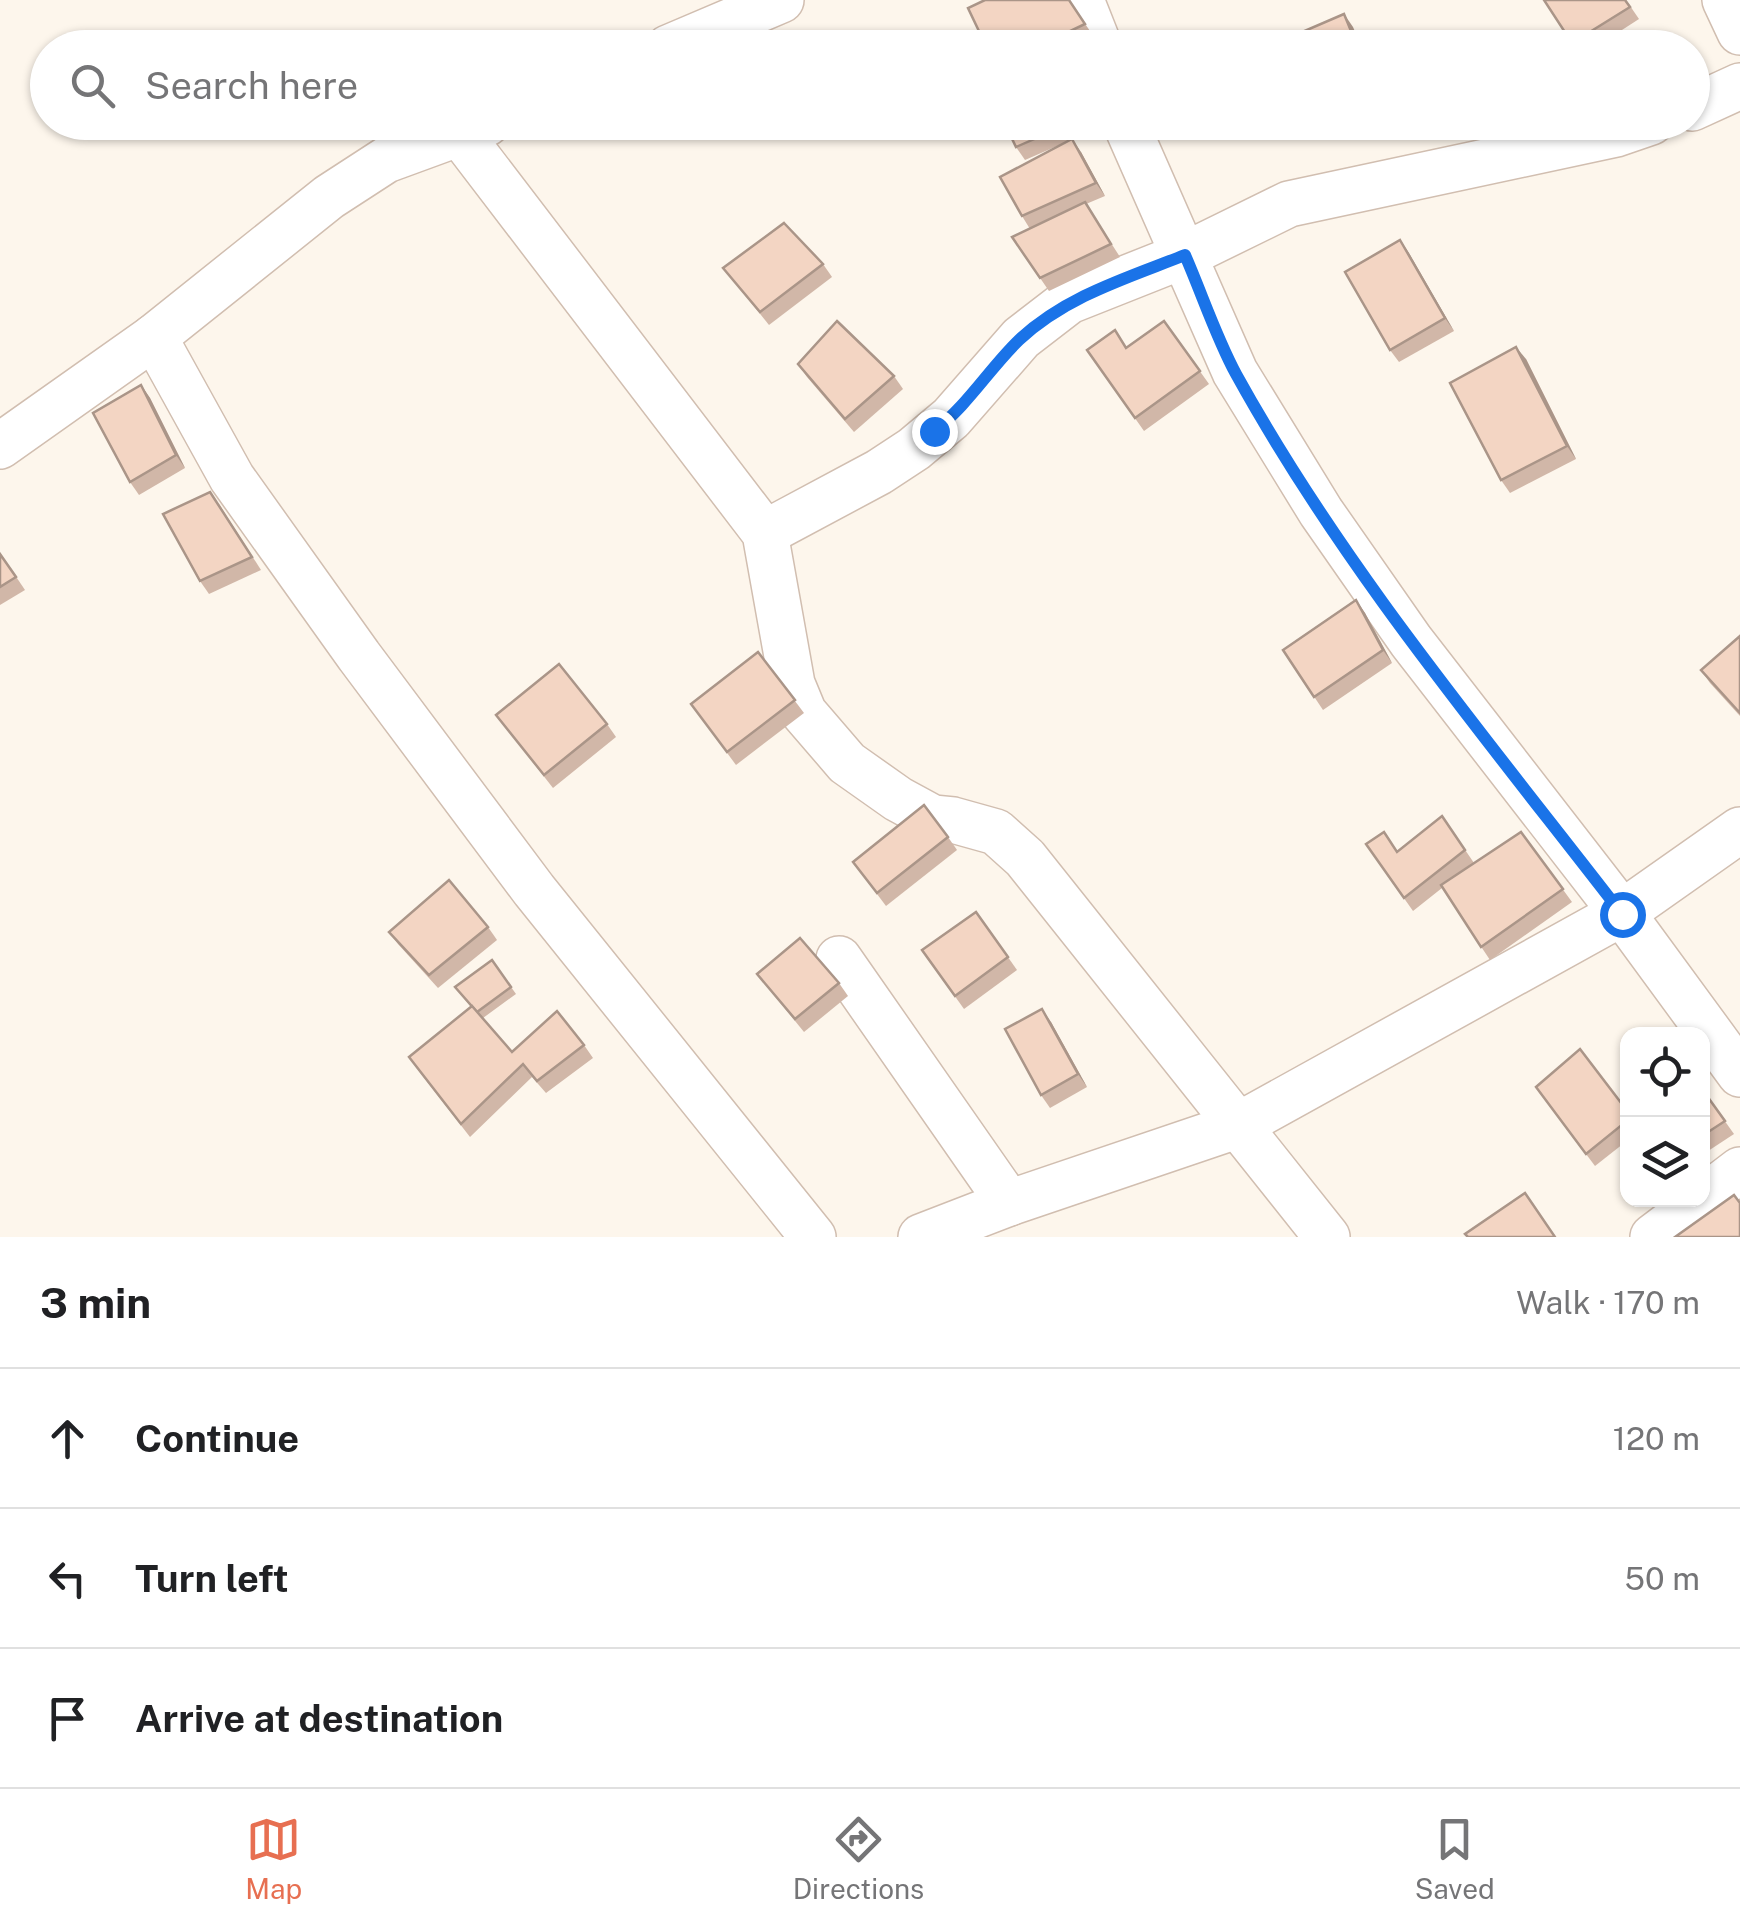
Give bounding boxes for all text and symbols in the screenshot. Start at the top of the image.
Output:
search box [30,30,1710,140]
icon: search [65,58,120,113]
text: Search here [145,63,358,108]
route end [912,409,958,455]
route start [1600,892,1646,938]
map controls [1620,1027,1710,1207]
button: locate [1620,1027,1710,1117]
button: layers [1620,1117,1710,1207]
text: 3 min [40,1278,151,1327]
text: Walk · 170 m [1516,1284,1700,1321]
icon: ahead [40,1411,95,1466]
text: Continue [135,1416,299,1461]
text: 120 m [1613,1420,1700,1457]
icon: left [40,1551,95,1606]
text: Turn left [135,1556,289,1601]
text: 50 m [1624,1560,1700,1597]
icon: arrive [40,1691,95,1746]
text: Arrive at destination [135,1696,503,1741]
tab: Map [245,1812,302,1905]
tab: Directions [793,1812,924,1905]
tab: Saved [1415,1812,1495,1905]

